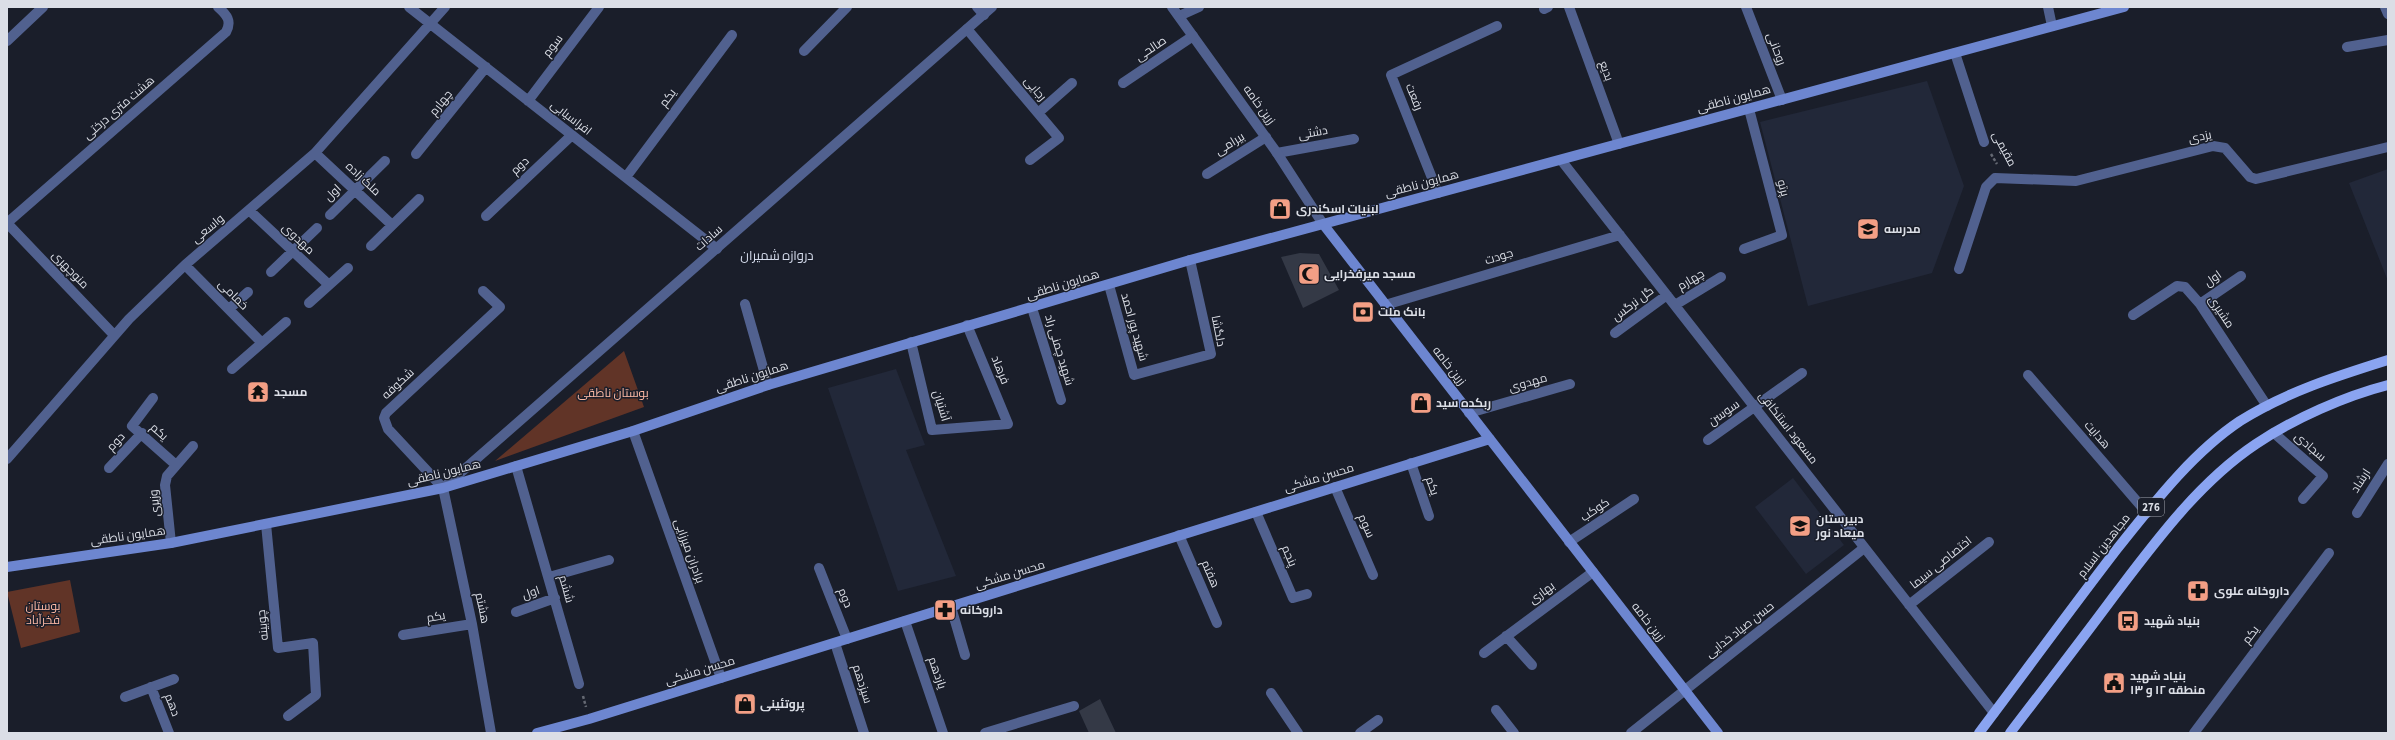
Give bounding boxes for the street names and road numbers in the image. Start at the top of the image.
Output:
street label: روحانی [1762,30,1790,68]
street label: سوم [539,31,567,61]
street label: صالحی [1132,32,1170,66]
street label: بدیع [1595,59,1617,83]
street label: هشت متری درختی [80,72,158,144]
street label: رجایی [1020,73,1050,105]
street label: رفعت [1401,81,1427,113]
street label: همایون ناطقی [1695,81,1773,117]
street label: زرین خامه [1239,82,1279,128]
street label: یکم [655,85,681,111]
street label: چهارم [425,86,457,120]
street label: افراسیابی [547,96,595,140]
street label: دشتی [1297,122,1329,144]
street label: یزدی [2187,126,2214,148]
street label: بیرامی [1212,128,1248,160]
street label: مقیمی [1988,128,2020,170]
street label: دوم [507,153,533,179]
street label: ملک زاده [342,158,384,200]
street label: همایون ناطقی [1383,166,1461,202]
street label: پرتو [1773,178,1794,199]
street label: اول [321,181,345,205]
street label: واسعی [188,210,228,248]
street label: مهدوی [278,219,318,259]
street label: سادات [691,221,727,255]
street label: جودت [1483,245,1515,269]
street label: منوچهری [48,247,92,293]
street label: چهارم [1674,265,1708,295]
street label: همایون ناطقی [1024,266,1102,304]
street label: اول [2201,267,2225,291]
street label: خمامی [214,276,252,314]
street label: گل نرگس [1608,283,1658,325]
street label: شهید پور احمد [1116,291,1152,363]
street label: مشیری [2204,292,2238,332]
street label: شهید چمنی راد [1040,312,1078,388]
street label: دلگشا [1207,314,1229,348]
street label: زرین خامه [1428,343,1470,389]
street label: فرهاد [987,353,1013,387]
street label: همایون ناطقی [713,357,791,397]
street label: شکوفه [378,364,418,404]
street label: مهدوی [1507,369,1549,397]
street label: آشتیان [928,388,954,424]
street label: مسعود استنکافی [1754,388,1822,468]
street label: سوسن [1705,396,1743,430]
street label: هدایت [2080,417,2114,453]
street label: یکم [146,419,172,445]
street label: سجادی [2290,428,2330,466]
street label: دوم [103,429,129,455]
street label: همایون ناطقی [405,456,483,490]
street label: محسن مشکی [1282,459,1356,497]
street label: ارشاد [2347,466,2375,496]
street label: یکم [1421,474,1443,499]
street label: وزیری [145,489,165,517]
street label: کوکب [1577,494,1613,526]
road number: 276 [2138,498,2164,516]
street label: مجاهدین اسلام [2074,510,2134,582]
street label: سوم [1353,511,1379,541]
street label: برادران میرزایی [669,516,709,586]
street label: همایون ناطقی [89,522,167,550]
street label: اختصاصی سیما [1906,533,1976,593]
street label: پنجم [1277,543,1301,570]
street label: محسن مشکی [973,556,1047,594]
street label: هفتم [1197,557,1223,591]
street label: ششم [554,573,578,605]
street label: بهاری [1525,578,1559,608]
street label: اول [520,582,542,604]
street label: دوم [833,586,857,611]
street label: هشتم [470,591,494,625]
street label: حسن صیاد خدایی [1702,598,1778,662]
street label: زرین خامه [1627,599,1669,645]
street label: یکم [425,607,448,627]
street label: چوبینه [253,609,273,641]
street label: یکم [2238,622,2264,648]
street label: محسن مشکی [663,652,737,690]
street label: یازدهم [924,655,951,692]
street label: سیزدهم [848,662,876,706]
street label: دهم [160,691,184,719]

